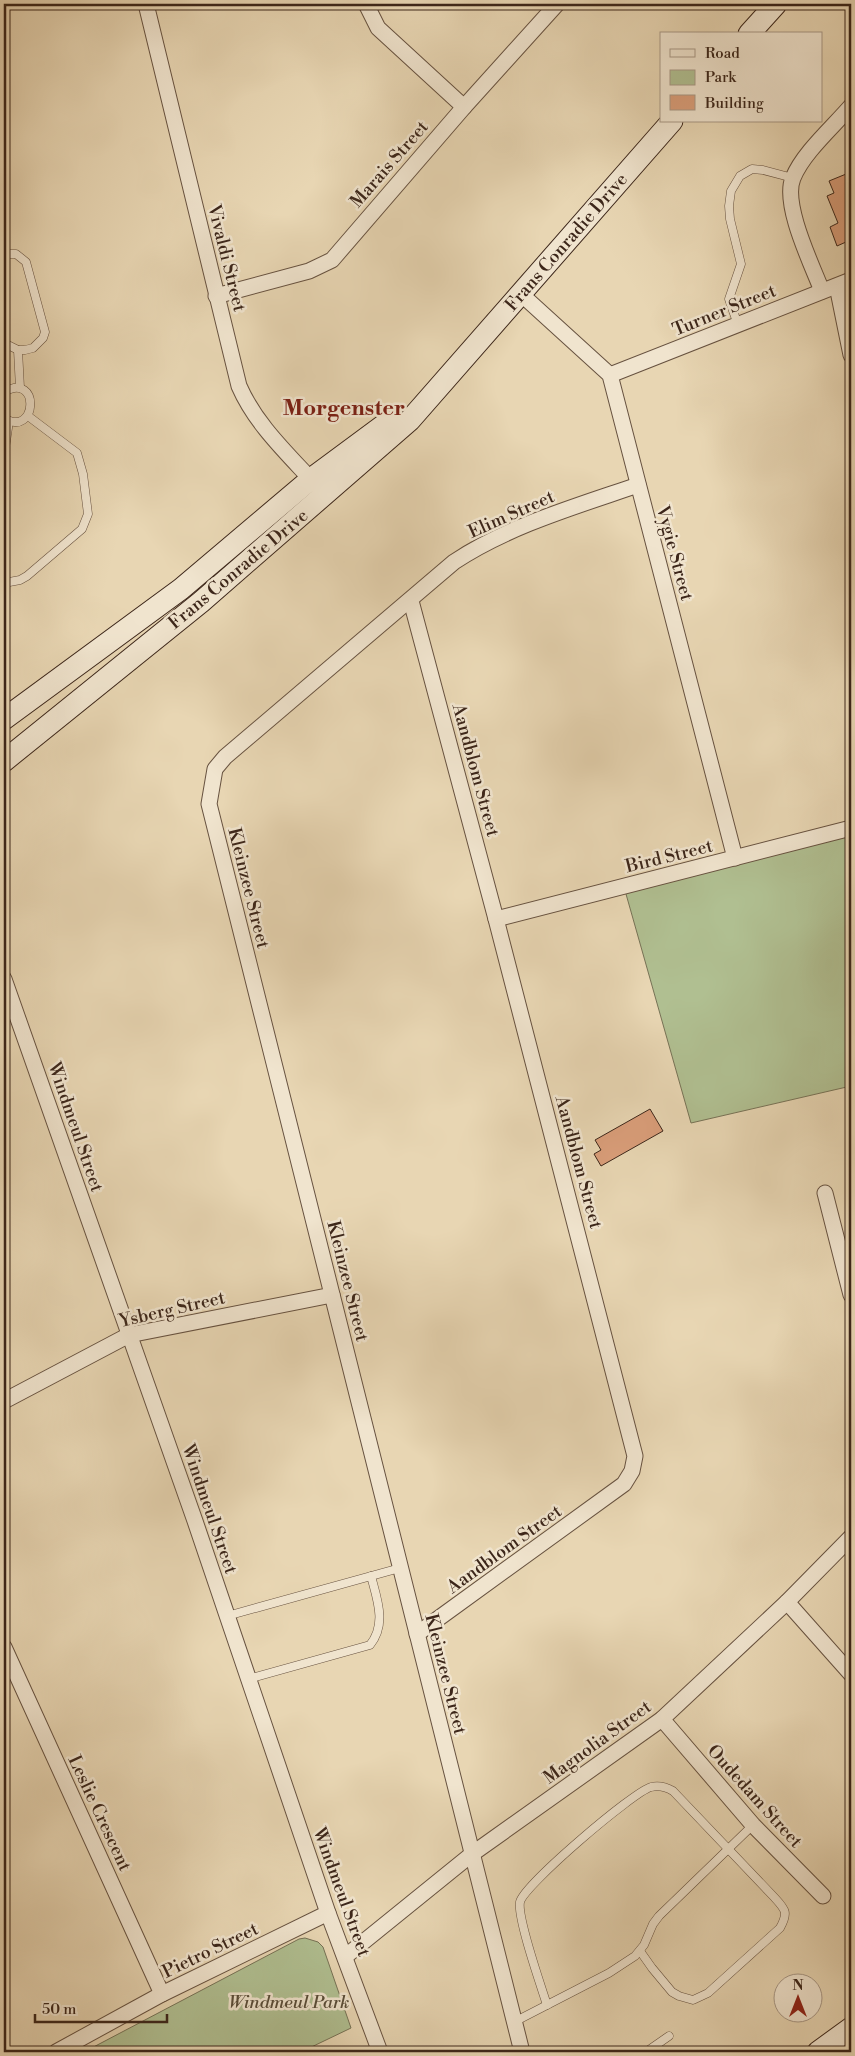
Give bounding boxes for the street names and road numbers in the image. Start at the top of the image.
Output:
street label: Marais Street [345,115,434,213]
street label: Frans Conradie Drive [500,169,633,316]
street label: Vivaldi Street [202,201,251,315]
street label: Turner Street [669,279,780,342]
street label: Elim Street [464,485,559,544]
street label: Vygie Street [651,502,698,604]
street label: Frans Conradie Drive [164,504,313,635]
street label: Aandblom Street [446,700,504,840]
street label: Kleinzee Street [222,825,275,951]
street label: Bird Street [622,834,716,879]
street label: Windmeul Street [42,1058,109,1196]
street label: Aandblom Street [549,1092,607,1232]
street label: Kleinzee Street [321,1218,374,1344]
street label: Ysberg Street [116,1286,228,1333]
street label: Windmeul Street [176,1440,243,1578]
street label: Aandblom Street [441,1500,567,1600]
street label: Kleinzee Street [419,1611,472,1737]
street label: Magnolia Street [539,1695,656,1789]
street label: Oudedam Street [702,1740,808,1853]
street label: Leslie Crescent [63,1752,137,1875]
street label: Windmeul Street [307,1824,376,1960]
street label: Pietro Street [158,1917,263,1984]

